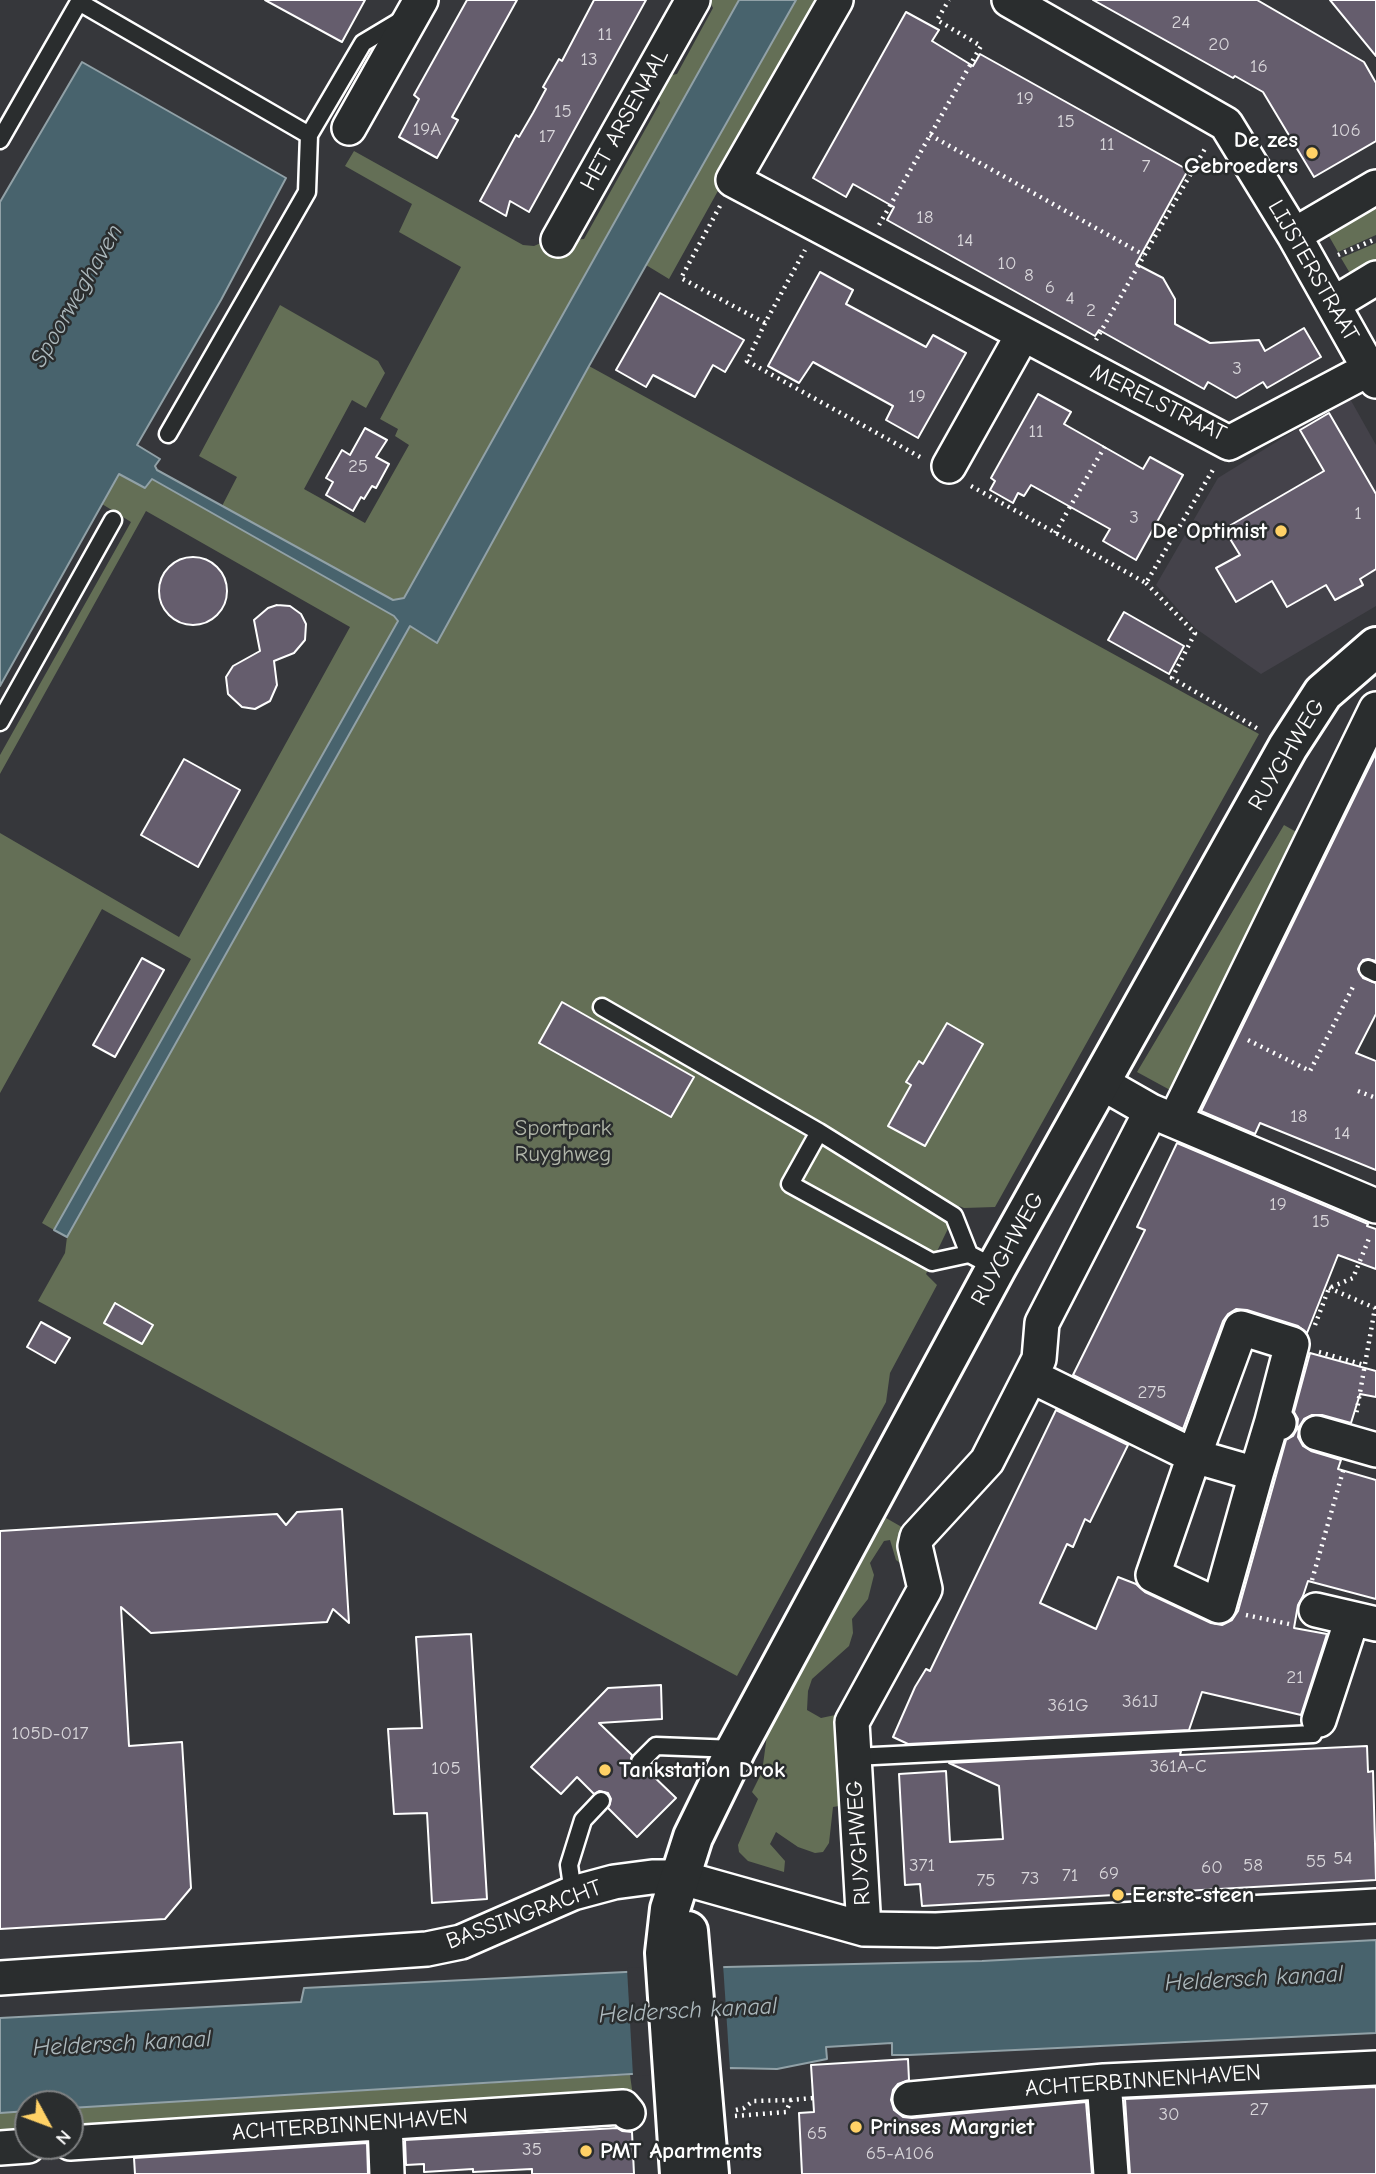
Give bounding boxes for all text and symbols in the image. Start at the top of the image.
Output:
house number: 24 [1171,12,1191,34]
house number: 11 [597,24,613,46]
house number: 20 [1208,34,1230,56]
street label: HET ARSENAAL [575,45,675,195]
house number: 13 [580,49,598,71]
house number: 16 [1250,56,1268,78]
house number: 19 [1016,88,1034,110]
house number: 15 [554,101,572,123]
house number: 15 [1057,111,1075,133]
house number: 19A [413,119,441,141]
house number: 106 [1331,120,1361,142]
house number: 17 [539,126,555,148]
place label: De zes Gebroeders [1184,126,1298,180]
house number: 11 [1099,134,1115,156]
marker: De zes Gebroeders [1304,145,1320,161]
house number: 7 [1142,156,1150,178]
street label: LIJSTERSTRAAT [1261,195,1365,347]
house number: 18 [916,207,934,229]
water label: Spoorweghaven [24,219,130,373]
house number: 14 [957,230,973,252]
house number: 10 [997,253,1017,275]
house number: 8 [1024,265,1034,287]
house number: 6 [1045,277,1055,299]
house number: 4 [1065,288,1075,310]
house number: 2 [1086,300,1096,322]
street label: MERELSTRAAT [1086,358,1230,448]
house number: 3 [1232,358,1242,380]
house number: 19 [908,386,926,408]
house number: 11 [1028,421,1044,443]
house number: 25 [348,456,368,478]
house number: 1 [1354,503,1362,525]
house number: 3 [1129,507,1139,529]
place label: De Optimist [1152,517,1267,545]
marker: De Optimist [1273,523,1289,539]
street label: RUYGHWEG [1243,694,1331,816]
house number: 18 [1290,1106,1308,1128]
park label: Sportpark Ruyghweg [514,1114,612,1168]
house number: 14 [1334,1123,1350,1145]
street label: RUYGHWEG [966,1187,1050,1311]
house number: 19 [1269,1194,1287,1216]
house number: 15 [1312,1211,1330,1233]
house number: 275 [1137,1382,1167,1404]
house number: 21 [1286,1667,1304,1689]
house number: 361J [1122,1691,1158,1713]
house number: 361G [1047,1695,1089,1717]
house number: 105D-017 [11,1723,89,1745]
place label: Tankstation Drok [619,1756,785,1784]
house number: 361A-C [1149,1756,1207,1778]
house number: 105 [431,1758,461,1780]
marker: Tankstation Drok [597,1762,613,1778]
street label: RUYGHWEG [841,1780,877,1906]
house number: 54 [1333,1848,1353,1870]
house number: 55 [1306,1851,1326,1873]
house number: 371 [909,1855,935,1877]
house number: 58 [1243,1855,1263,1877]
house number: 60 [1201,1857,1223,1879]
house number: 69 [1099,1863,1119,1885]
house number: 71 [1062,1865,1078,1887]
house number: 73 [1021,1868,1039,1890]
house number: 75 [976,1870,996,1892]
street label: BASSINGRACHT [443,1874,605,1956]
place label: Eerste steen [1132,1881,1254,1909]
marker: Eerste steen [1110,1887,1126,1903]
water label: Heldersch kanaal [1164,1960,1344,1998]
water label: Heldersch kanaal [598,1992,778,2030]
water label: Heldersch kanaal [32,2025,212,2063]
street label: ACHTERBINNENHAVEN [1024,2059,1262,2103]
north arrow [14,2090,84,2160]
house number: 27 [1250,2099,1268,2121]
street label: ACHTERBINNENHAVEN [231,2103,469,2147]
house number: 30 [1158,2104,1180,2126]
place label: Prinses Margriet [870,2113,1034,2141]
marker: Prinses Margriet [848,2119,864,2135]
house number: 65 [807,2123,827,2145]
text: N [51,2126,76,2149]
place label: PMT Apartments [600,2137,762,2165]
house number: 35 [522,2139,542,2161]
marker: PMT Apartments [578,2143,594,2159]
house number: 65-A106 [866,2143,934,2165]

